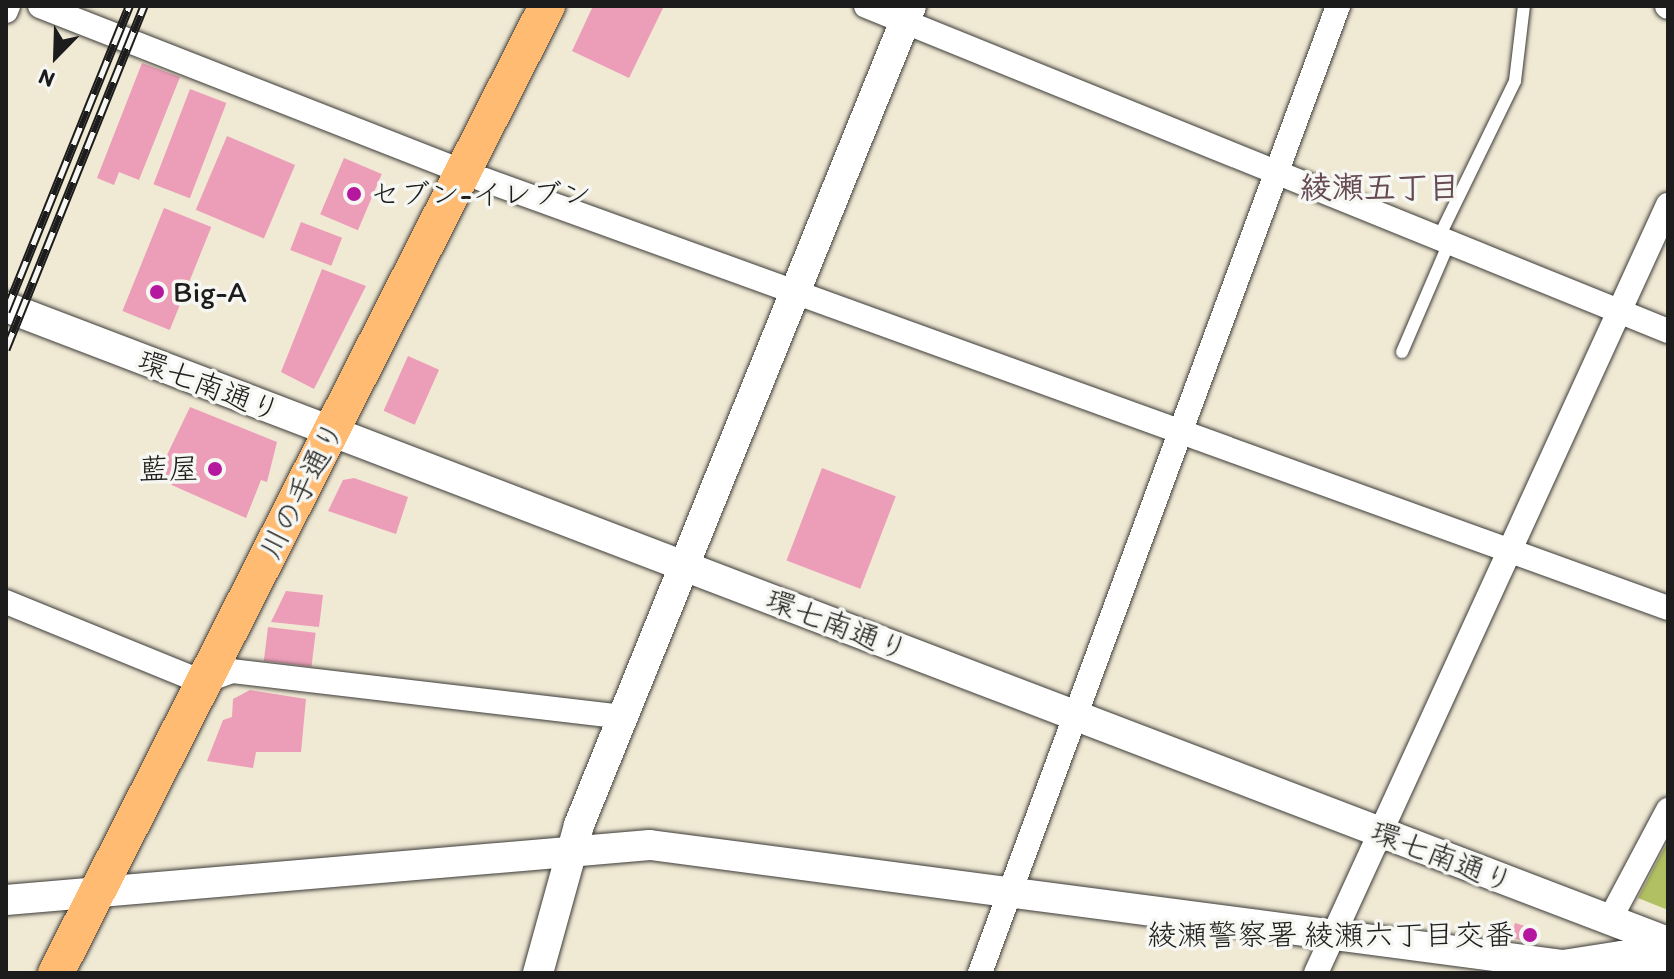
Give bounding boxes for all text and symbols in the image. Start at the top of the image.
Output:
north arrow [16,16,96,96]
text: N [34,63,59,94]
district label: 綾瀬五丁目 [1300,168,1460,206]
place label: セブン-イレブン [370,176,592,212]
marker: セブン-イレブン [345,185,363,203]
place label: Big-A [173,274,247,310]
marker: Big-A [148,283,166,301]
street label: 環七南通り [133,342,285,430]
street label: 川の手通り [252,415,352,565]
place label: 藍屋 [139,451,199,487]
marker: 藍屋 [206,460,224,478]
street label: 環七南通り [761,581,913,669]
street label: 環七南通り [1366,813,1518,901]
place label: 綾瀬警察署 綾瀬六丁目交番 [1147,917,1514,953]
marker: 綾瀬警察署 綾瀬六丁目交番 [1521,926,1539,944]

